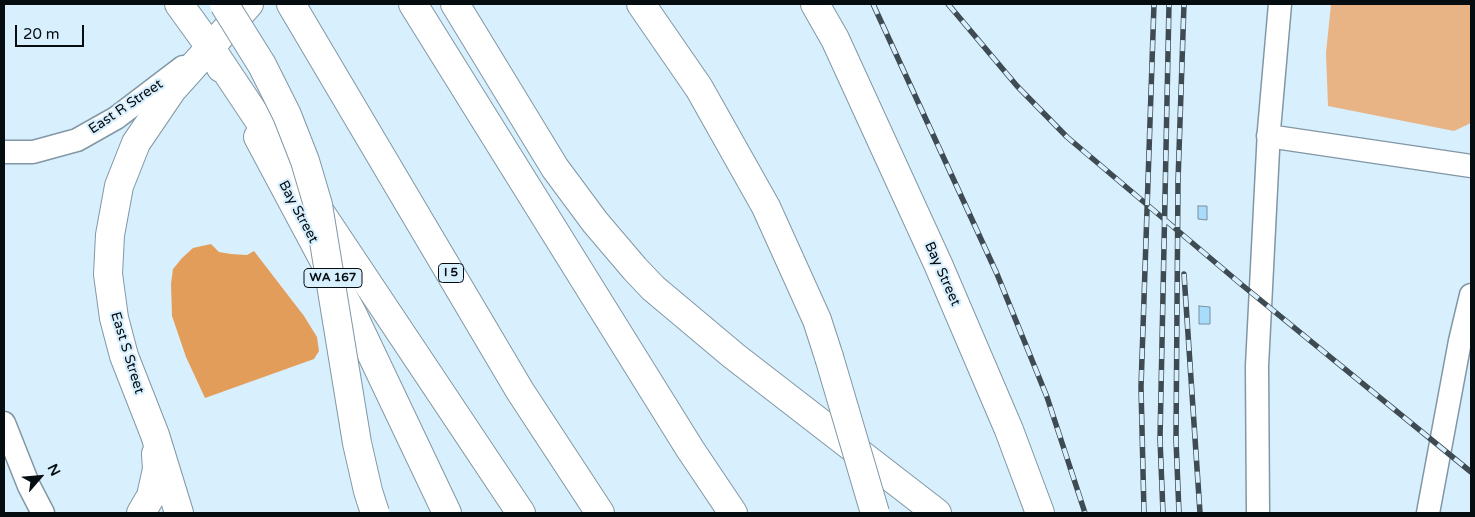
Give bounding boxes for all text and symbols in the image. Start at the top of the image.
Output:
scale bar [18,15,86,47]
text: 20 m [23,25,60,43]
street label: East R Street [86,76,166,138]
street label: Bay Street [274,178,322,246]
street label: Bay Street [920,239,964,309]
road number: I 5 [438,264,464,282]
road number: WA 167 [304,268,362,288]
street label: East S Street [107,310,147,396]
north arrow [15,452,65,502]
text: N [44,461,64,479]

